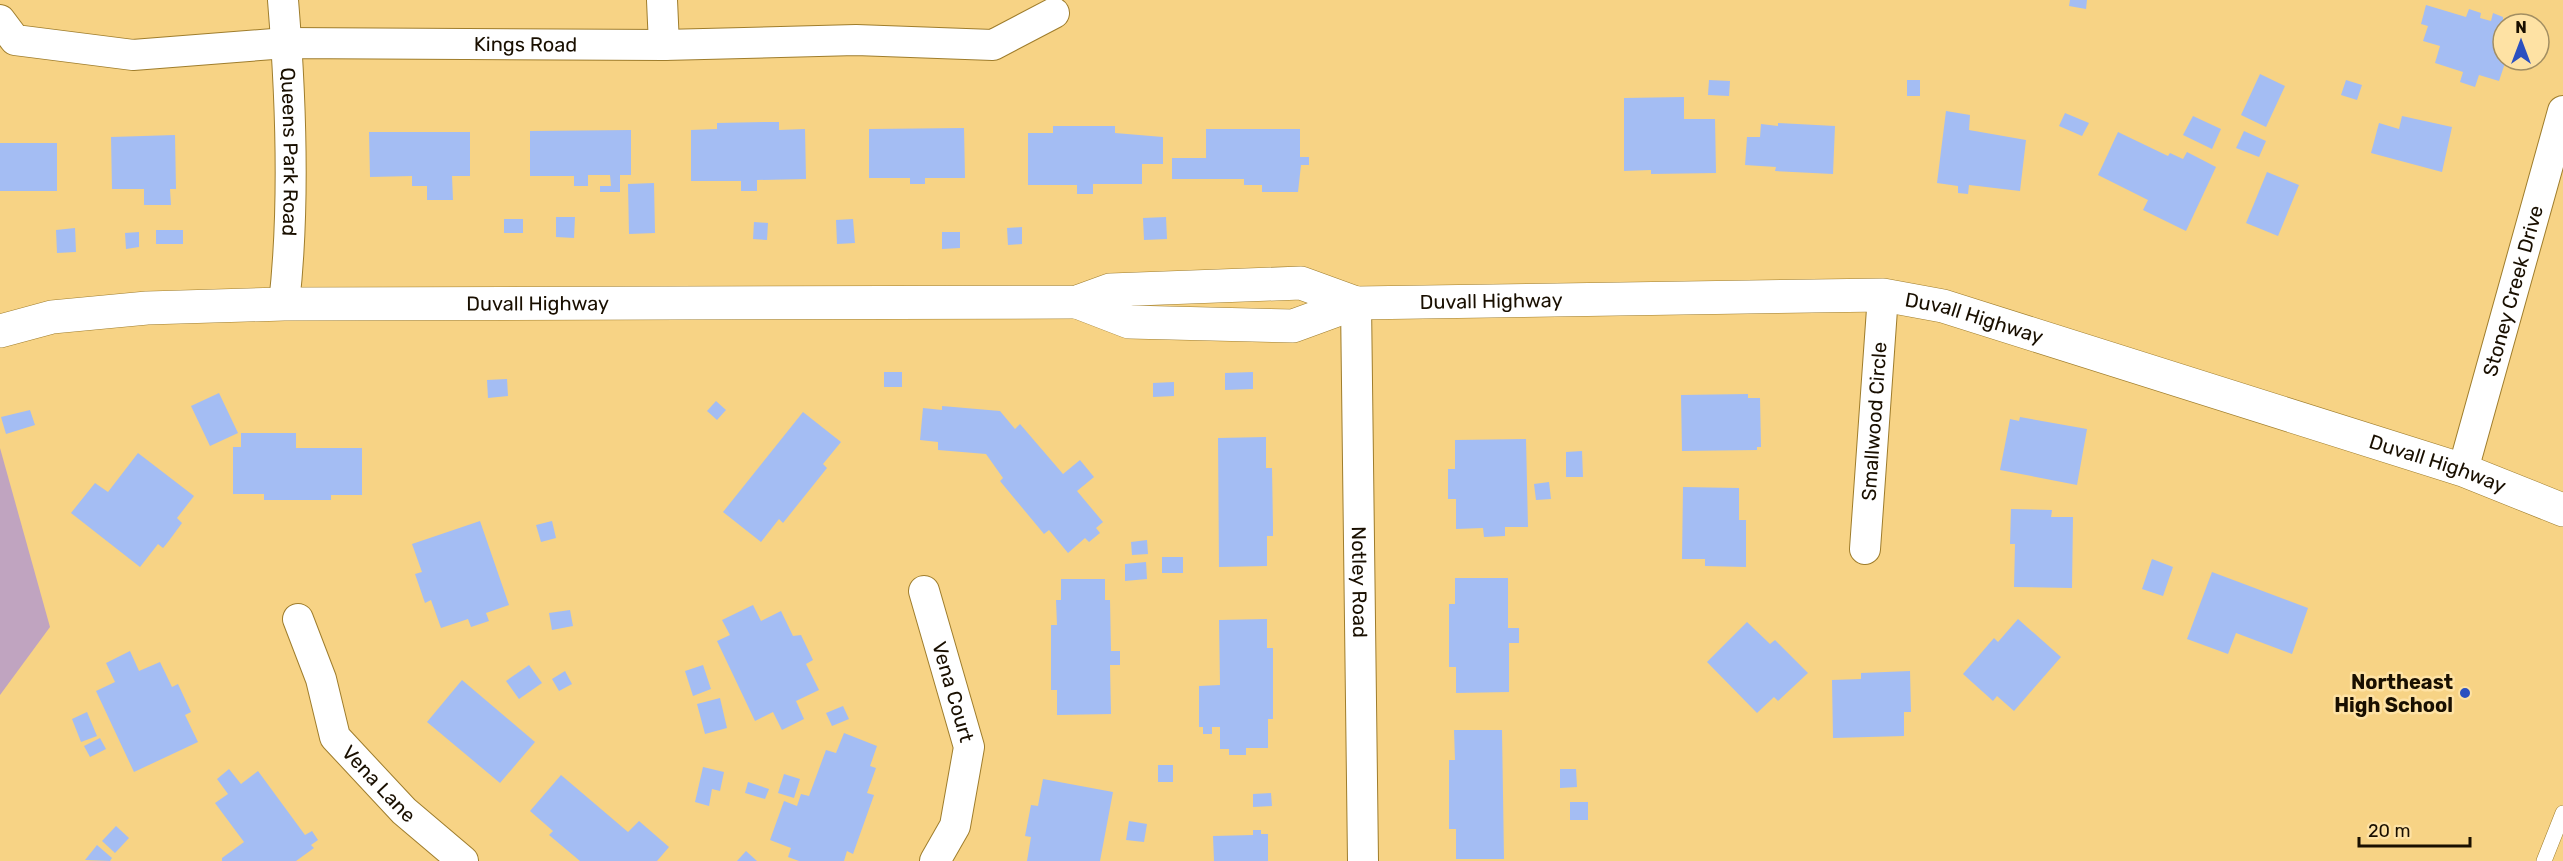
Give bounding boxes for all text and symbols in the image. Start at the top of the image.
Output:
north arrow [2491,12,2551,72]
text: N [2515,18,2527,37]
street label: Kings Road [474,32,577,57]
street label: Queens Park Road [276,67,303,237]
street label: Stoney Creek Drive [2478,203,2548,379]
street label: Duvall Highway [1903,287,2046,349]
street label: Duvall Highway [1420,288,1563,314]
street label: Duvall Highway [466,291,609,316]
street label: Smallwood Circle [1856,341,1892,502]
street label: Duvall Highway [2366,429,2510,498]
street label: Notley Road [1347,526,1372,638]
street label: Vena Court [927,639,979,745]
place label: Northeast High School [2334,670,2453,717]
marker: Northeast High School [2458,686,2472,700]
street label: Vena Lane [337,740,420,828]
scale bar [2359,810,2470,848]
text: 20 m [2368,820,2410,842]

